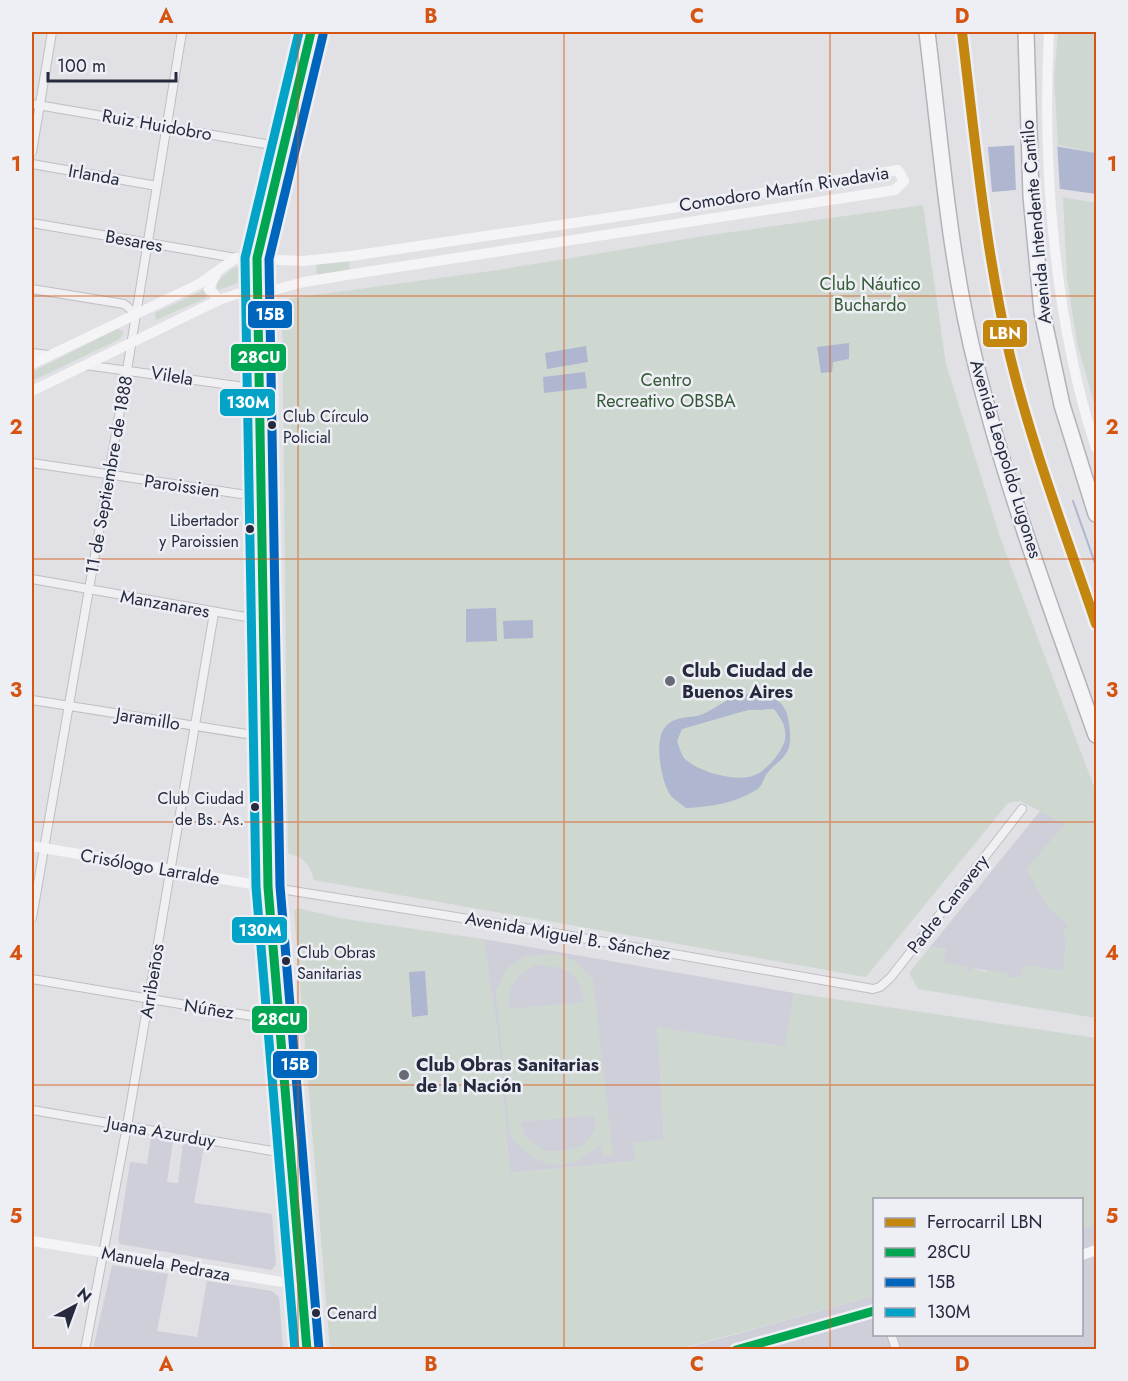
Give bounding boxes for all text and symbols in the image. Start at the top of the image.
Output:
text: A [158,2,174,31]
text: B [424,2,438,31]
text: C [690,2,704,31]
text: D [955,2,969,31]
scale bar [48,45,176,83]
text: 100 m [57,53,106,79]
street label: Ruiz Huidobro [100,103,214,147]
street label: Avenida Intendente Cantilo [1014,119,1058,325]
text: 1 [11,150,21,179]
text: 1 [1107,150,1117,179]
street label: Irlanda [66,158,122,192]
street label: Comodoro Martín Rivadavia [677,160,891,218]
street label: Besares [103,223,165,259]
park label: Club Náutico Buchardo [819,271,921,318]
line badge: 15B [247,300,293,329]
text: 15B [255,303,285,326]
line badge: LBN [982,319,1028,348]
text: LBN [989,322,1021,345]
line badge: 28CU [230,343,287,372]
text: 28CU [238,346,280,369]
street label: Avenida Leopoldo Lugones [963,356,1049,562]
street label: Vilela [149,360,195,392]
park label: Centro Recreativo OBSBA [596,367,736,414]
street label: 11 de Septiembre de 1888 [79,373,139,577]
line badge: 130M [219,388,276,417]
text: 130M [227,391,269,414]
place label: Club Círculo Policial [283,405,369,449]
text: 2 [9,413,23,442]
text: 2 [1105,413,1119,442]
marker: Club Círculo Policial [266,419,278,431]
street label: Paroissien [142,468,222,504]
place label: Libertador y Paroissien [159,509,240,553]
marker: Libertador y Paroissien [244,523,256,535]
street label: Manzanares [118,583,212,625]
place label: Club Ciudad de Buenos Aires [682,658,813,705]
marker: Club Ciudad de Buenos Aires [663,674,677,688]
text: 3 [10,676,22,705]
text: 3 [1106,676,1118,705]
street label: Jaramillo [112,701,182,737]
place label: Club Ciudad de Bs. As. [158,787,244,831]
marker: Club Ciudad de Bs. As. [249,801,261,813]
street label: Crisólogo Larralde [78,842,222,892]
street label: Padre Canavery [901,849,995,959]
street label: Avenida Miguel B. Sánchez [463,905,673,967]
line badge: 130M [231,916,288,944]
text: 130M [239,919,281,942]
text: 4 [9,939,23,968]
text: 4 [1105,939,1119,968]
place label: Club Obras Sanitarias [297,941,375,985]
street label: Arribeños [133,942,171,1020]
marker: Club Obras Sanitarias [280,955,292,967]
street label: Núñez [182,992,236,1026]
line badge: 28CU [251,1005,308,1034]
text: 28CU [258,1008,300,1031]
line badge: 15B [272,1050,318,1079]
place label: Club Obras Sanitarias de la Nación [416,1052,599,1099]
text: 15B [280,1053,310,1076]
marker: Club Obras Sanitarias de la Nación [397,1068,411,1082]
street label: Juana Azurduy [103,1109,218,1154]
legend [873,1198,1083,1336]
text: 5 [10,1202,23,1231]
text: 5 [1106,1202,1119,1231]
text: Ferrocarril LBN [927,1209,1043,1235]
text: 28CU [927,1239,971,1265]
street label: Manuela Pedraza [100,1240,232,1288]
text: 15B [927,1269,955,1295]
north arrow [45,1276,105,1336]
text: N [72,1282,97,1308]
text: 130M [927,1299,970,1325]
place label: Cenard [327,1302,377,1325]
marker: Cenard [310,1307,322,1319]
text: A [158,1350,174,1379]
text: B [424,1350,438,1379]
text: C [690,1350,704,1379]
text: D [955,1350,969,1379]

